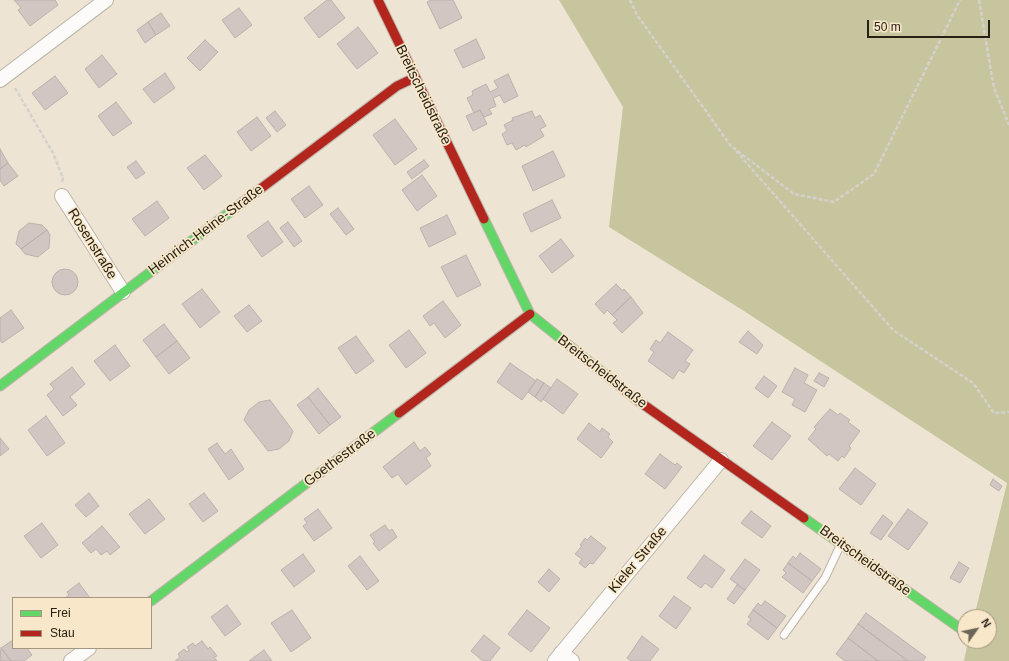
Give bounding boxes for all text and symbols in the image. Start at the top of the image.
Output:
scale bar [869,12,992,38]
text: 50 m [874,20,901,34]
street label: Breitscheidstraße [392,42,454,148]
street label: Heinrich-Heine-Straße [145,181,267,279]
street label: Rosenstraße [64,206,120,282]
street label: Breitscheidstraße [554,332,650,412]
street label: Goethestraße [301,426,379,490]
street label: Breitscheidstraße [816,522,914,600]
street label: Kieler Straße [605,523,671,597]
legend [12,597,152,649]
text: Frei [50,606,71,620]
north arrow [957,609,997,649]
text: N [979,616,993,630]
text: Stau [50,626,75,640]

